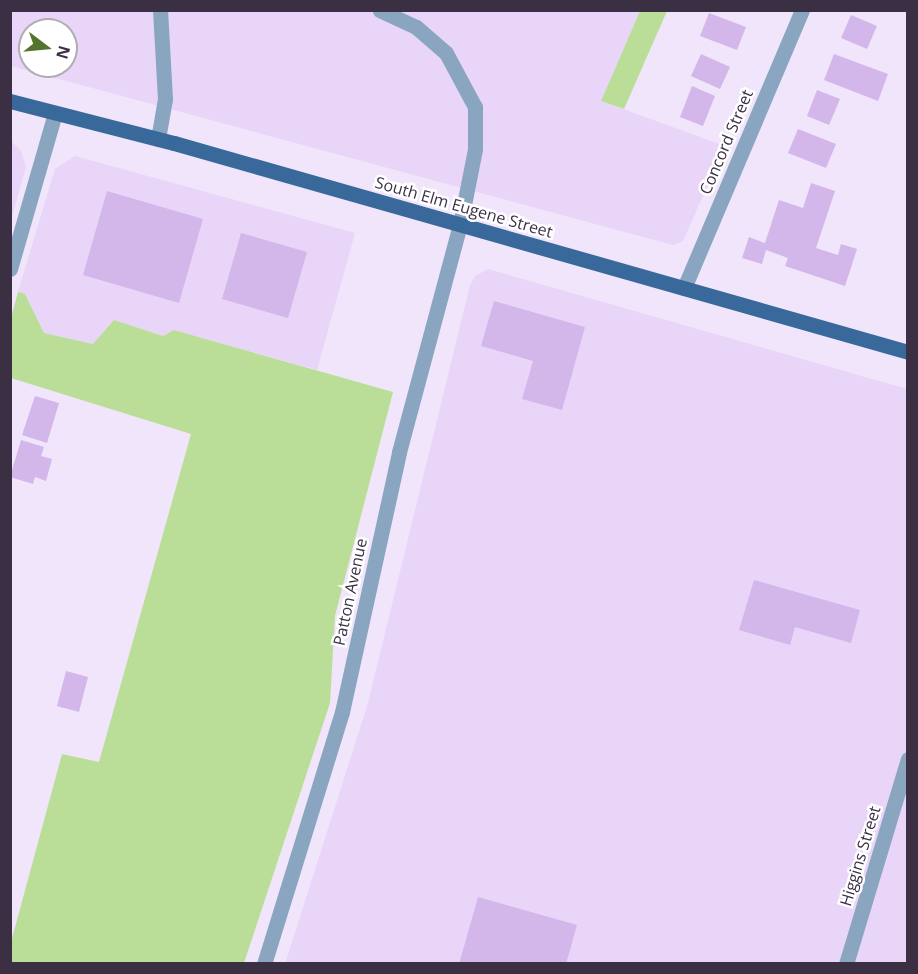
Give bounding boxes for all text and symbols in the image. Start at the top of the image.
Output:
north arrow [18,18,78,78]
text: N [51,43,76,62]
street label: Concord Street [695,87,757,197]
street label: South Elm Eugene Street [373,172,555,242]
street label: Patton Avenue [329,537,371,647]
street label: Higgins Street [836,804,884,908]

